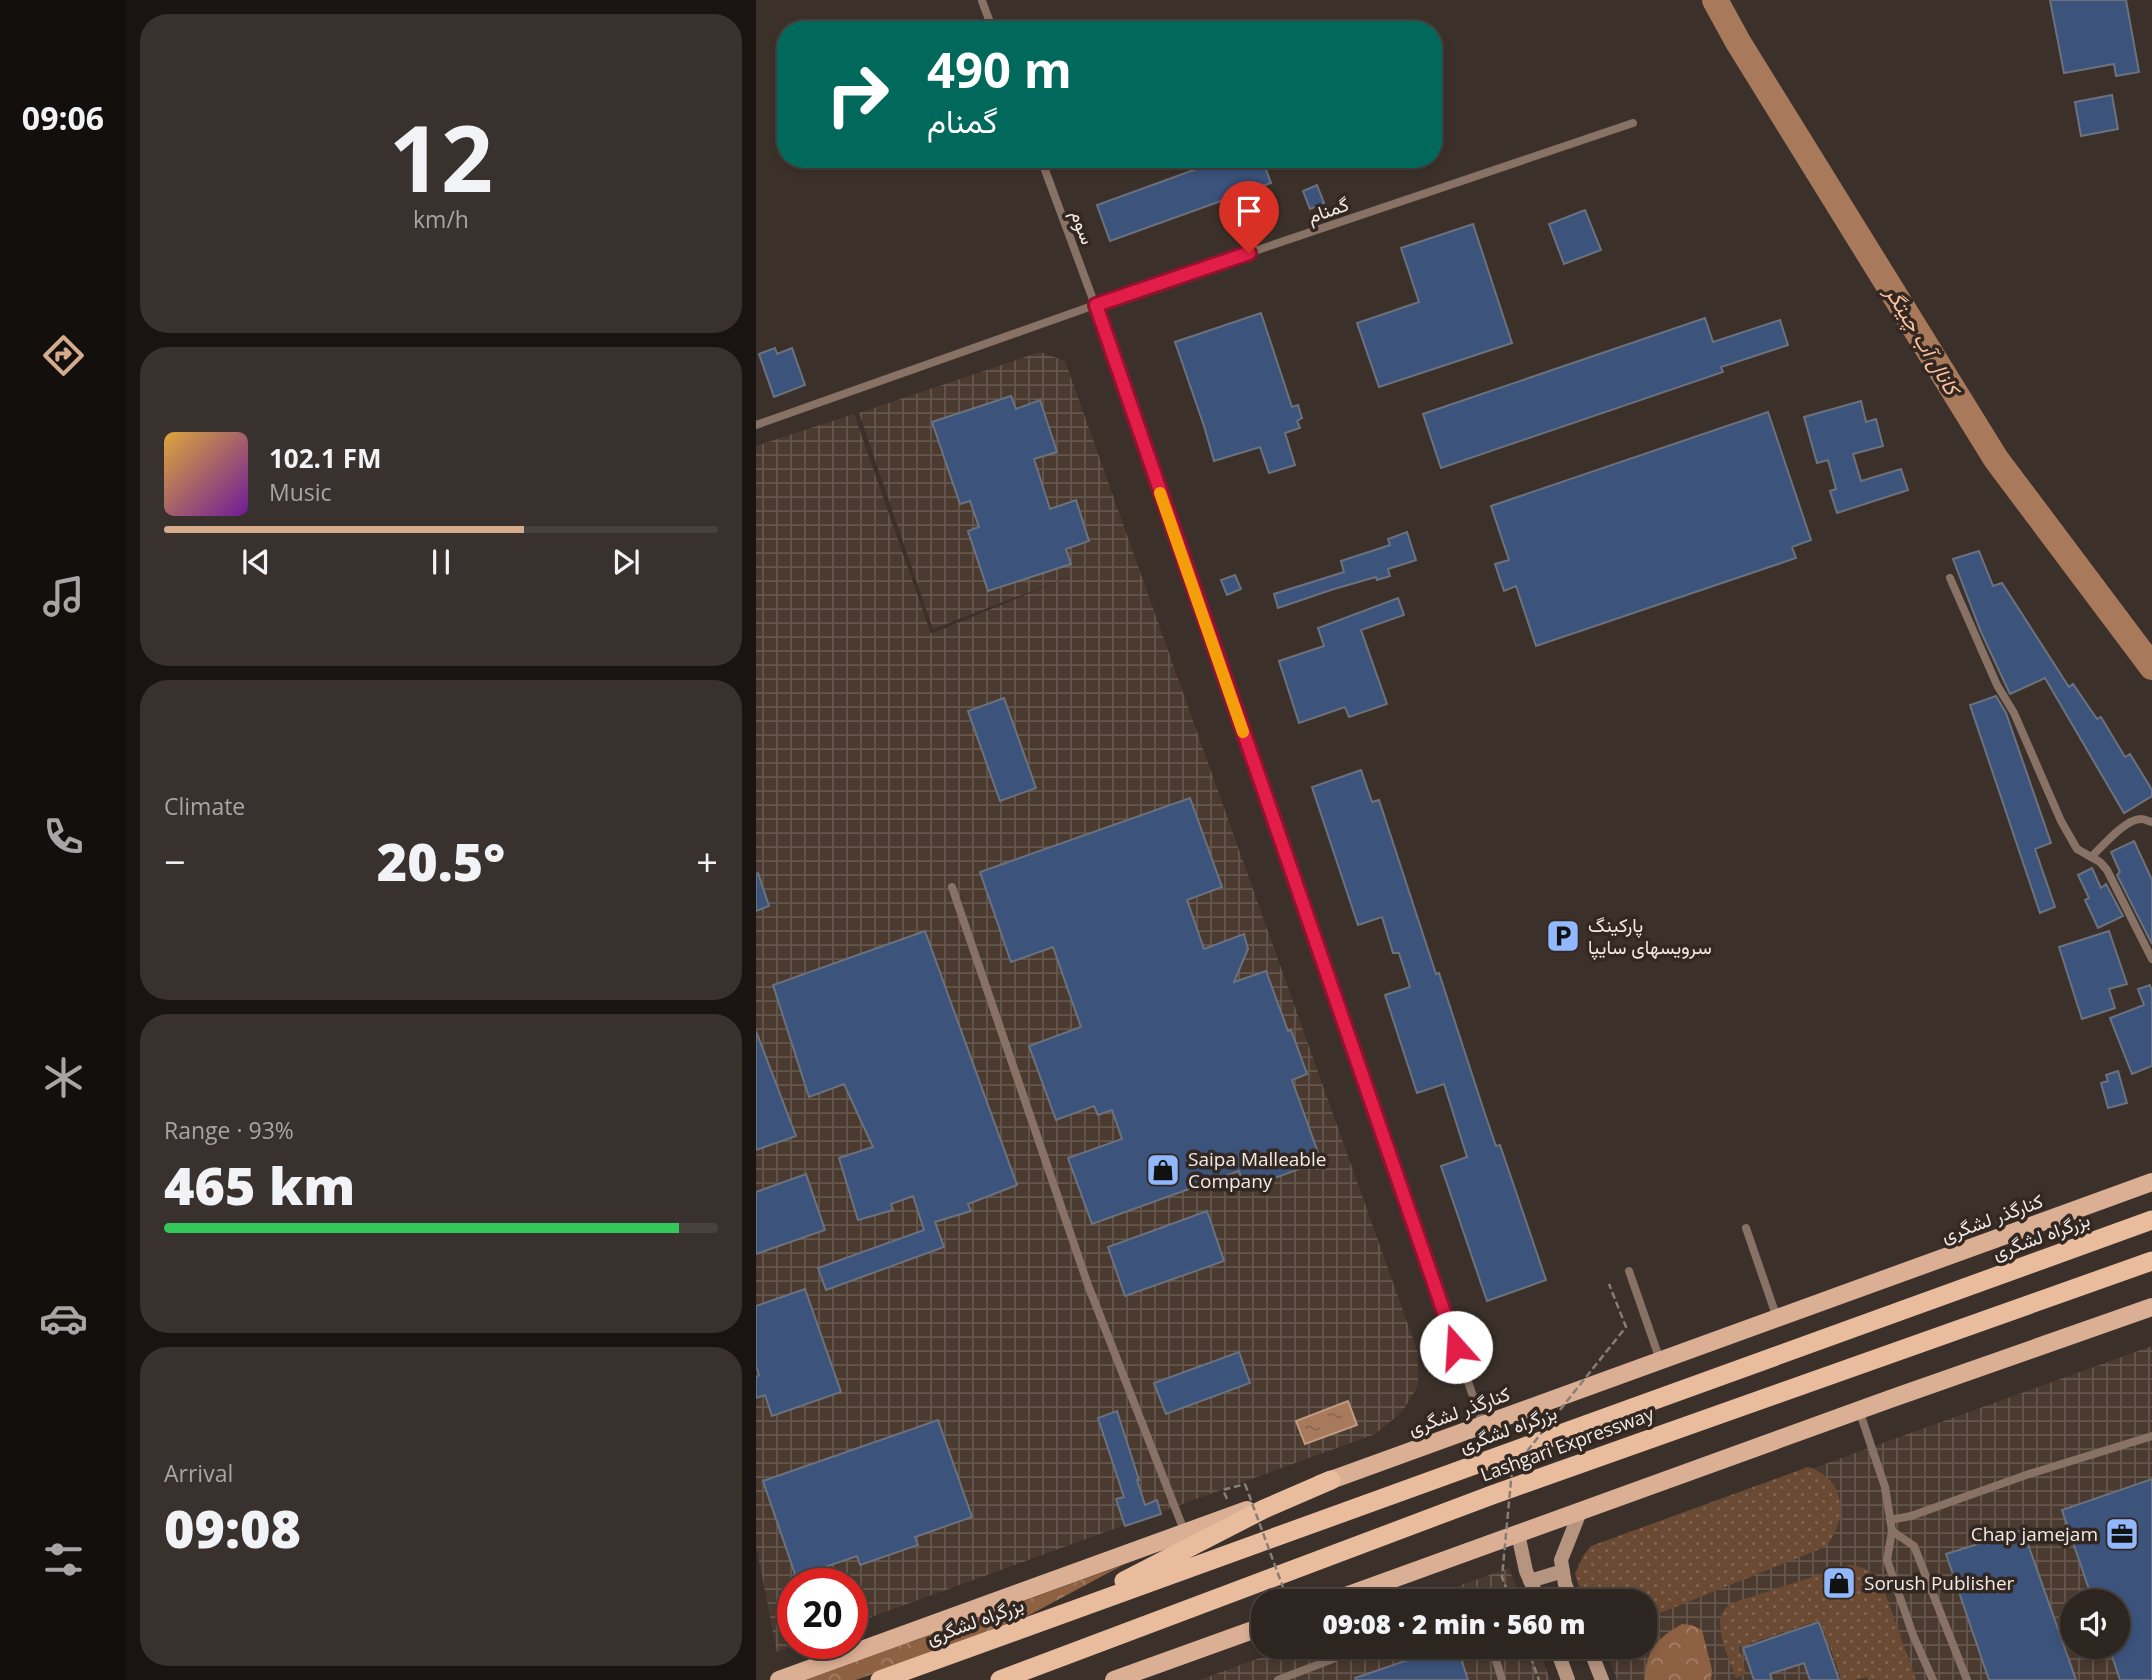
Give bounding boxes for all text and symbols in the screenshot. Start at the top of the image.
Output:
text: 490 m [927,36,1072,102]
icon: right [812,49,903,140]
text: 12 [389,95,493,219]
text: 09:06 [22,96,104,139]
text: گمنام [927,99,998,142]
pin [1219,181,1279,253]
street label: گمنام [1304,191,1352,229]
icon: arrive [1230,192,1268,230]
text: km/h [413,203,469,235]
street label: سوم [1065,206,1101,248]
water label: کانال آب چیتگر [1878,279,1968,403]
icon: directions [39,331,88,380]
text: 102.1 FM [269,440,381,476]
text: Music [269,476,332,508]
icon: previous [237,543,275,581]
icon: pause [422,543,460,581]
icon: next [607,543,645,581]
icon: music [39,572,88,621]
text: Climate [164,790,245,822]
icon: phone [39,812,88,861]
text: 20.5° [377,825,505,896]
text: − [164,835,186,887]
text: + [696,835,718,887]
place label: پارکینگ سرویسهای سایپا [1588,912,1712,961]
parking icon: پارکینگ سرویسهای سایپا [1544,917,1582,955]
icon: climate [39,1053,88,1102]
text: Range · 93% [164,1114,294,1146]
place label: Saipa Malleable Company [1188,1146,1326,1194]
text: 465 km [164,1149,355,1220]
shop icon: Saipa Malleable Company [1144,1151,1182,1189]
street label: کنارگذر لشگری [1938,1188,2046,1248]
street label: بزرگراه لشگری [1989,1206,2093,1266]
icon: car [39,1294,88,1343]
position arrow [1419,1310,1493,1384]
street label: کنارگذر لشگری [1405,1381,1513,1441]
street label: بزرگراه لشگری [1456,1399,1560,1459]
street label: Lashgari Expressway [1477,1400,1658,1488]
text: Arrival [164,1457,233,1489]
text: 09:08 [164,1492,301,1563]
office icon: Chap jamejam [2103,1515,2141,1553]
place label: Chap jamejam [1971,1521,2098,1547]
icon: filters [39,1535,88,1584]
shop icon: Sorush Publisher [1820,1564,1858,1602]
speed limit sign: 20 [777,1568,868,1659]
place label: Sorush Publisher [1864,1570,2015,1596]
map controls [2060,1589,2130,1659]
button: sound [2060,1589,2130,1659]
street label: بزرگراه لشگری [923,1591,1027,1651]
text: 09:08 · 2 min · 560 m [1323,1606,1585,1642]

